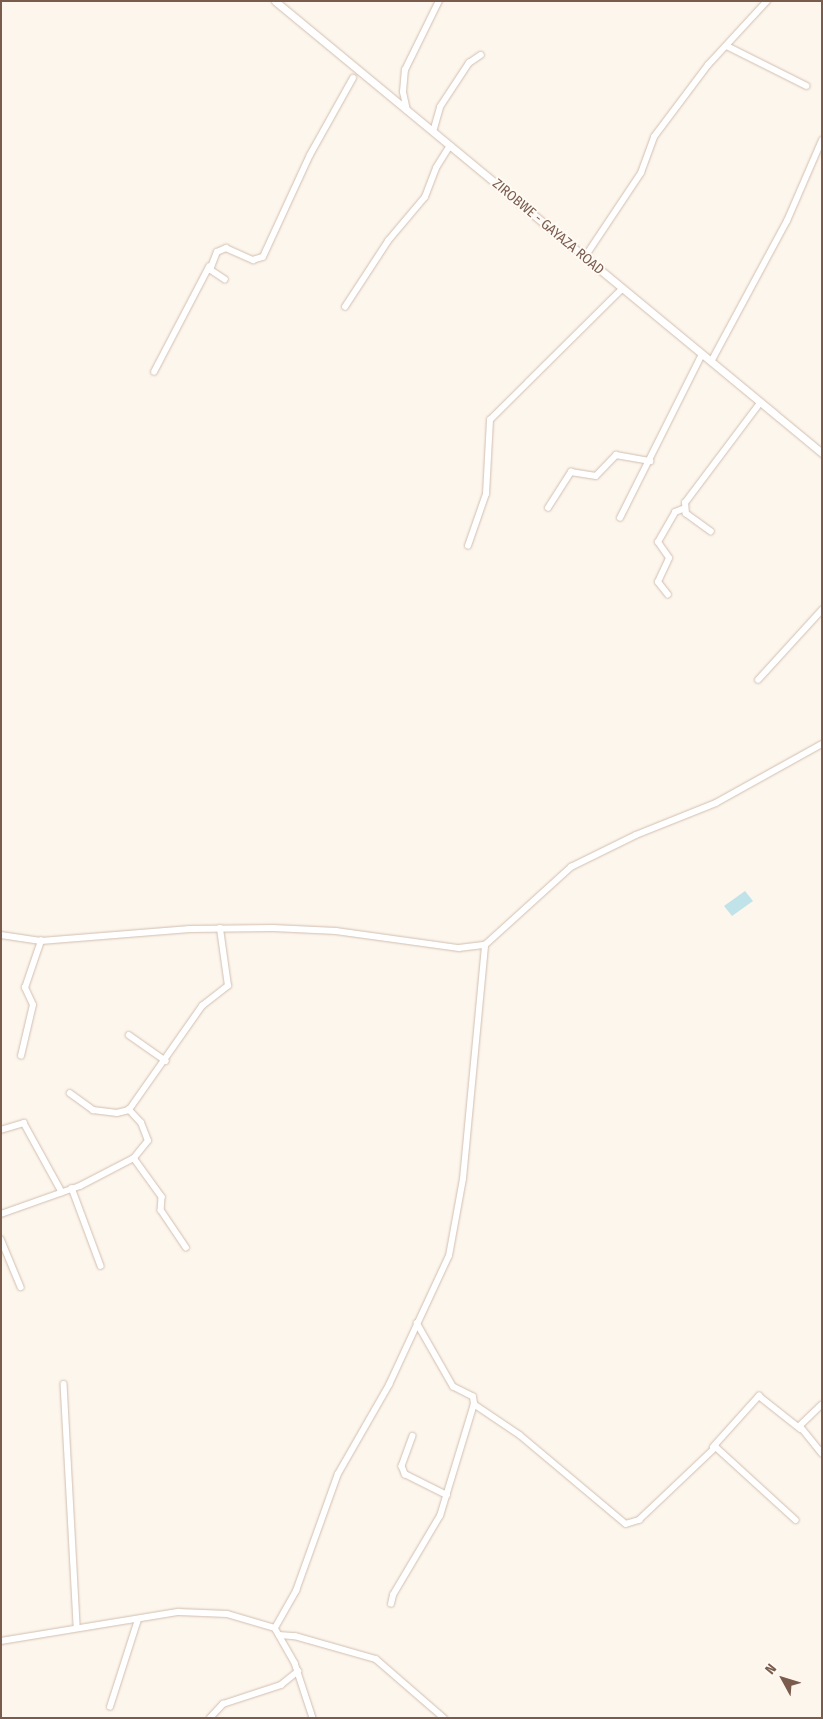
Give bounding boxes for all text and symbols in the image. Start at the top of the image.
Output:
street label: ZIROBWE - GAYAZA ROAD [489,175,607,279]
north arrow [758,1654,808,1704]
text: N [762,1661,780,1678]

